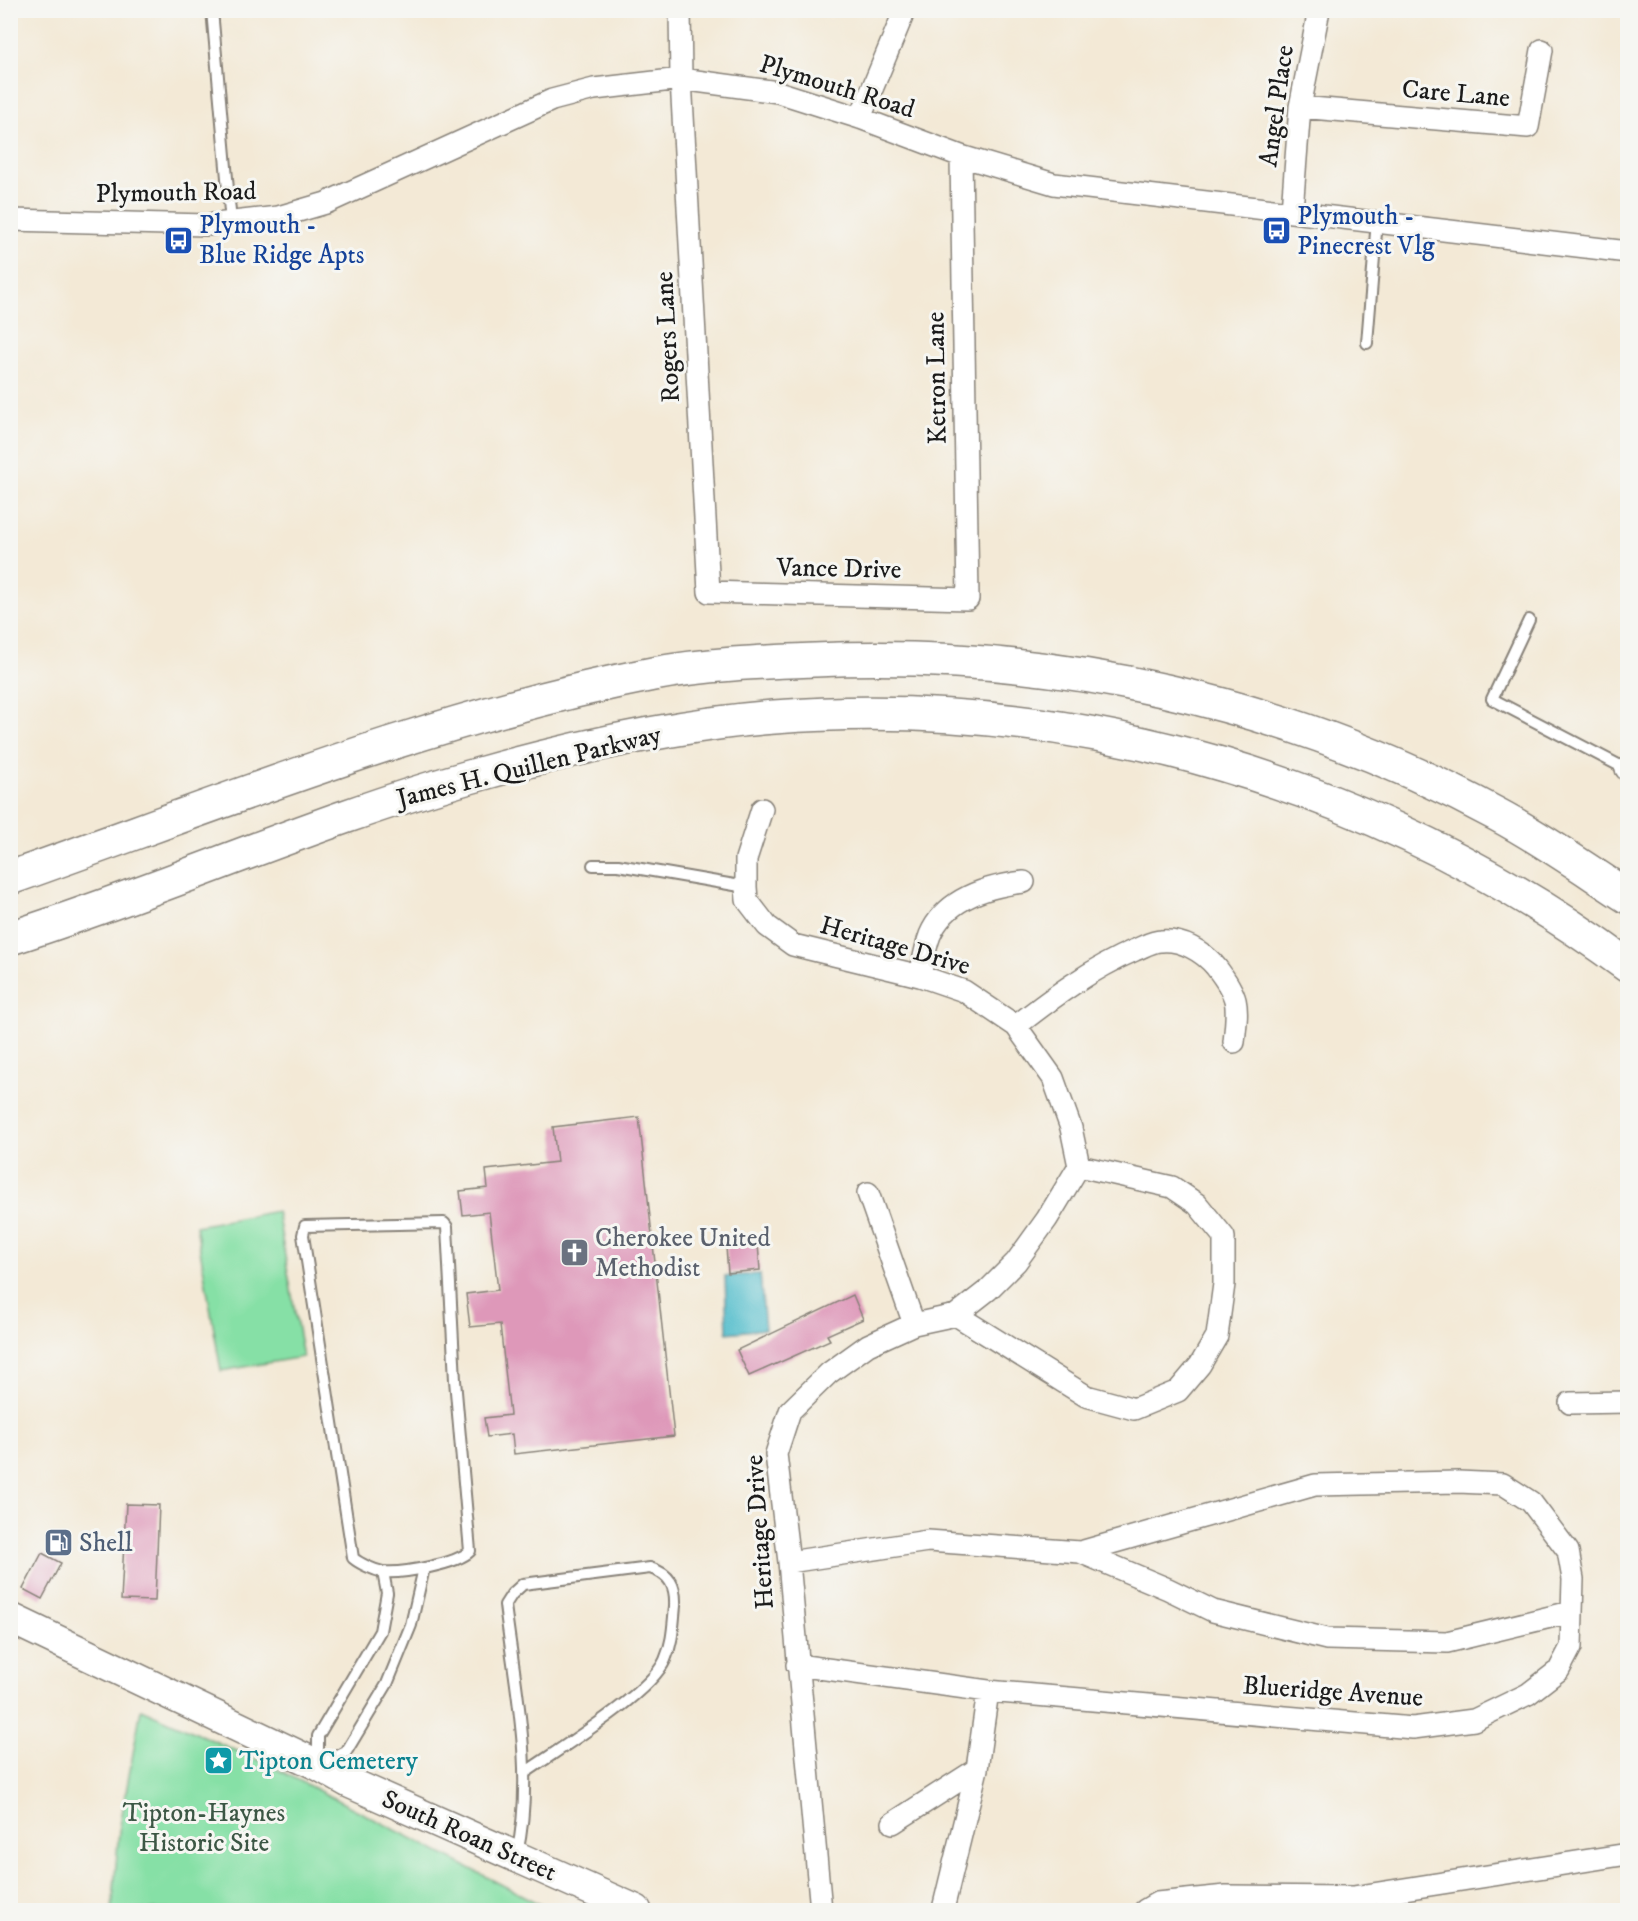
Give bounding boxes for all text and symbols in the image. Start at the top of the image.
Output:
street label: Angel Place [1252,43,1302,169]
street label: Plymouth Road [755,48,919,126]
street label: Care Lane [1401,73,1511,115]
street label: Plymouth Road [95,175,257,211]
place label: Plymouth - Pinecrest Vlg [1297,200,1435,263]
place label: Plymouth - Blue Ridge Apts [199,209,365,272]
bus stop icon: Plymouth - Pinecrest Vlg [1260,215,1292,247]
bus stop icon: Plymouth - Blue Ridge Apts [162,224,194,256]
street label: Rogers Lane [648,271,688,403]
street label: Ketron Lane [919,311,955,445]
street label: Vance Drive [775,551,902,587]
street label: James H. Quillen Parkway [391,718,665,816]
street label: Heritage Drive [816,909,974,983]
place label: Cherokee United Methodist [595,1222,770,1285]
church icon: Cherokee United Methodist [558,1237,590,1269]
street label: Heritage Drive [738,1454,782,1610]
fuel station icon: Shell [42,1527,74,1559]
place label: Shell [79,1527,133,1560]
street label: Blueridge Avenue [1242,1669,1424,1715]
place icon: Tipton Cemetery [202,1745,234,1777]
place label: Tipton Cemetery [239,1745,418,1778]
street label: South Roan Street [376,1783,562,1889]
park label: Tipton-Haynes Historic Site [123,1797,285,1860]

